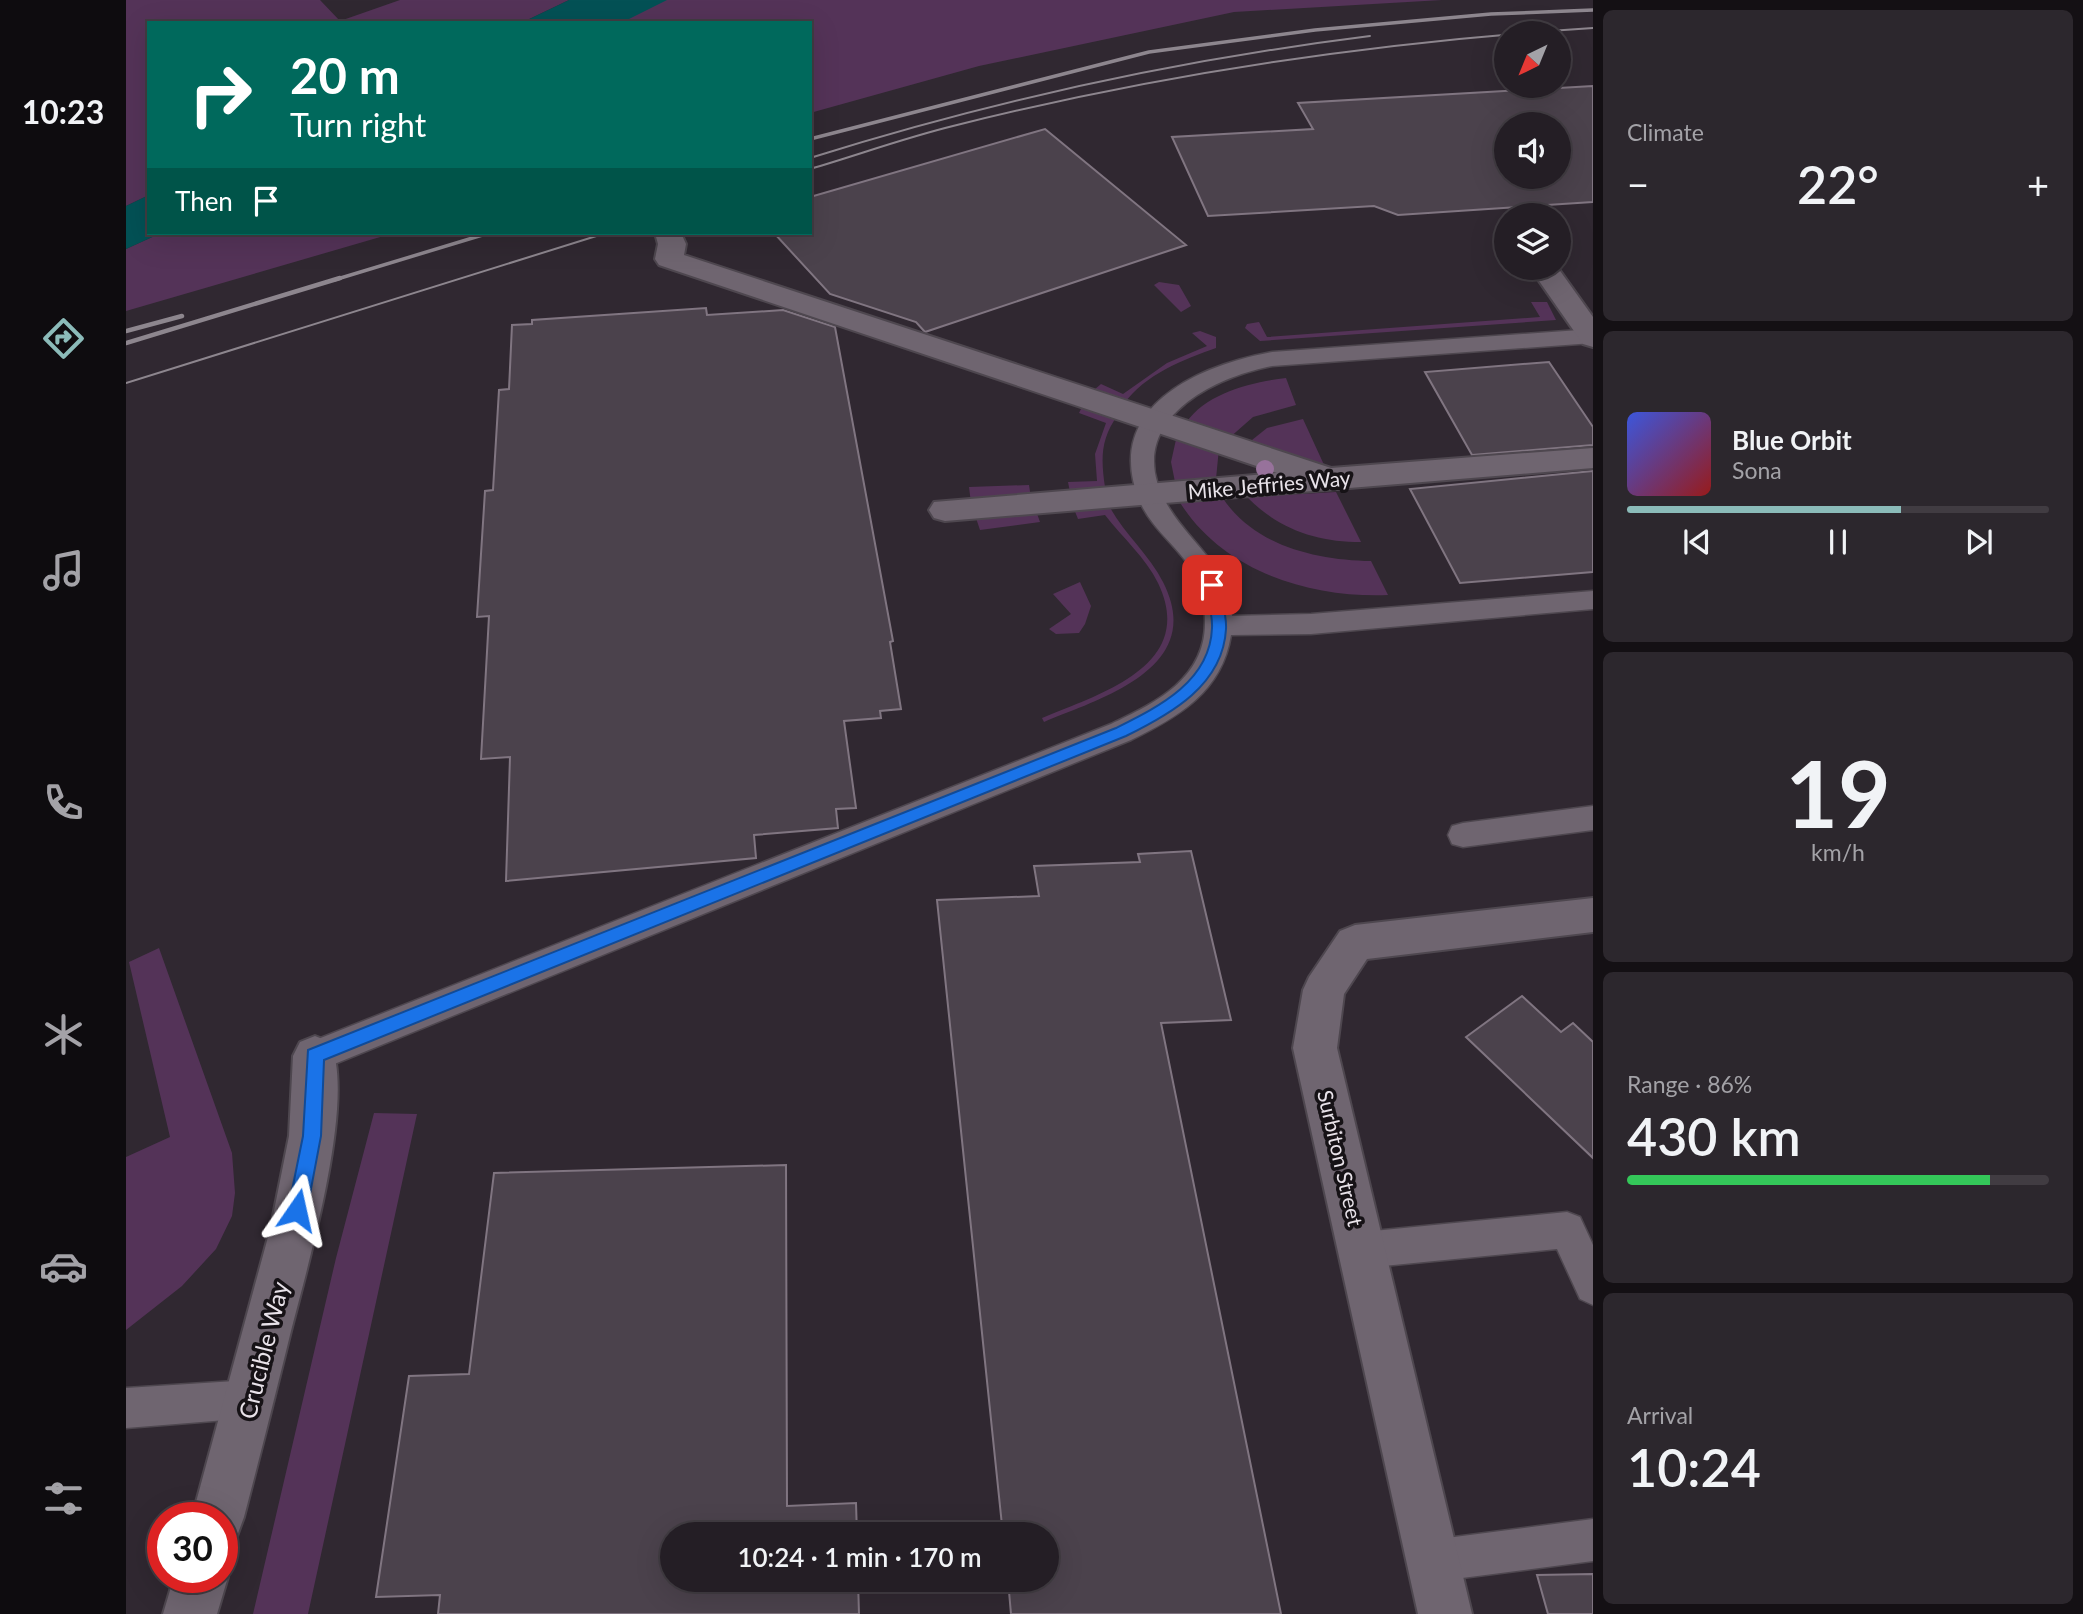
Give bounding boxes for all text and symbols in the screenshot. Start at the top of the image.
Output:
north arrow [1494,21,1572,98]
map controls [1494,21,1571,280]
text: 20 m [290,46,400,104]
icon: right [175,49,266,140]
text: 10:23 [22,92,104,131]
text: Turn right [290,105,426,144]
button: sound [1494,112,1571,189]
text: Climate [1627,118,1704,146]
text: 22° [1797,153,1879,215]
text: − [1627,161,1649,207]
text: + [2027,161,2049,207]
icon: arrive [247,182,285,220]
text: Then [175,185,233,217]
button: layers [1494,203,1571,280]
icon: directions [39,314,88,363]
text: Blue Orbit [1732,424,1852,456]
text: Sona [1732,456,1782,484]
street label: Mike Jeffries Way [1187,464,1352,504]
icon: previous [1678,523,1716,561]
icon: pause [1819,523,1857,561]
icon: next [1960,523,1998,561]
icon: music [39,546,88,595]
pin [1182,555,1242,615]
icon: arrive [1193,566,1231,604]
text: 19 [1785,738,1891,847]
icon: phone [39,778,88,827]
text: km/h [1811,838,1865,866]
icon: climate [39,1010,88,1059]
text: Range · 86% [1627,1070,1752,1098]
street label: Surbiton Street [1313,1087,1369,1229]
text: 430 km [1627,1105,1801,1167]
position arrow [260,1173,334,1247]
icon: car [39,1242,88,1291]
street label: Crucible Way [232,1278,294,1422]
text: Arrival [1627,1401,1693,1429]
text: 10:24 [1627,1436,1761,1498]
icon: filters [39,1474,88,1523]
speed limit sign: 30 [147,1502,238,1593]
text: 10:24 · 1 min · 170 m [737,1541,982,1573]

